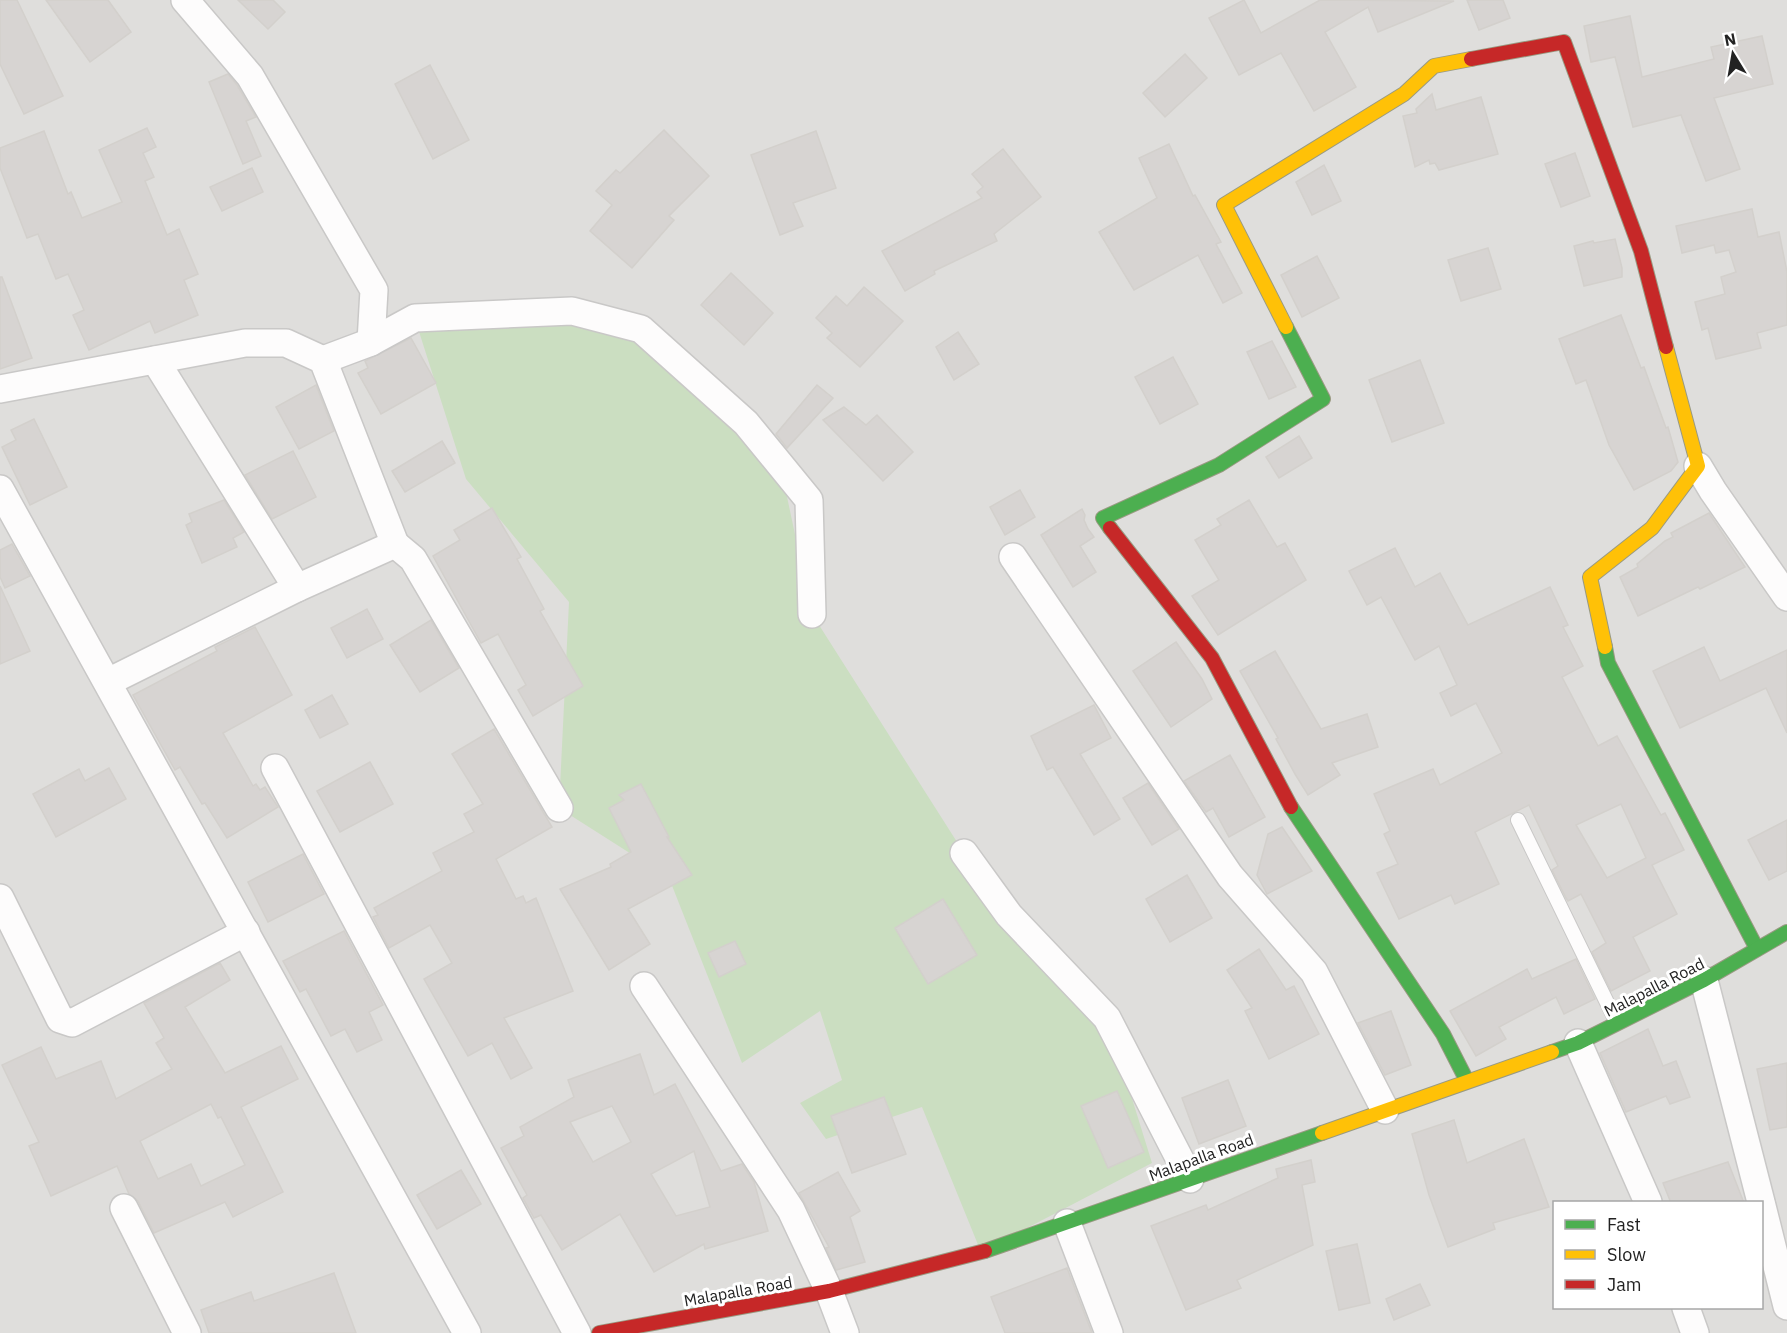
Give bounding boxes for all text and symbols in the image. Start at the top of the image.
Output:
north arrow [1703,24,1763,84]
text: N [1723,28,1738,50]
street label: Malapalla Road [1600,953,1708,1021]
street label: Malapalla Road [1146,1129,1256,1185]
legend [1553,1201,1763,1309]
text: Fast [1607,1213,1641,1236]
text: Slow [1607,1243,1646,1266]
street label: Malapalla Road [682,1272,794,1310]
text: Jam [1607,1273,1642,1296]

